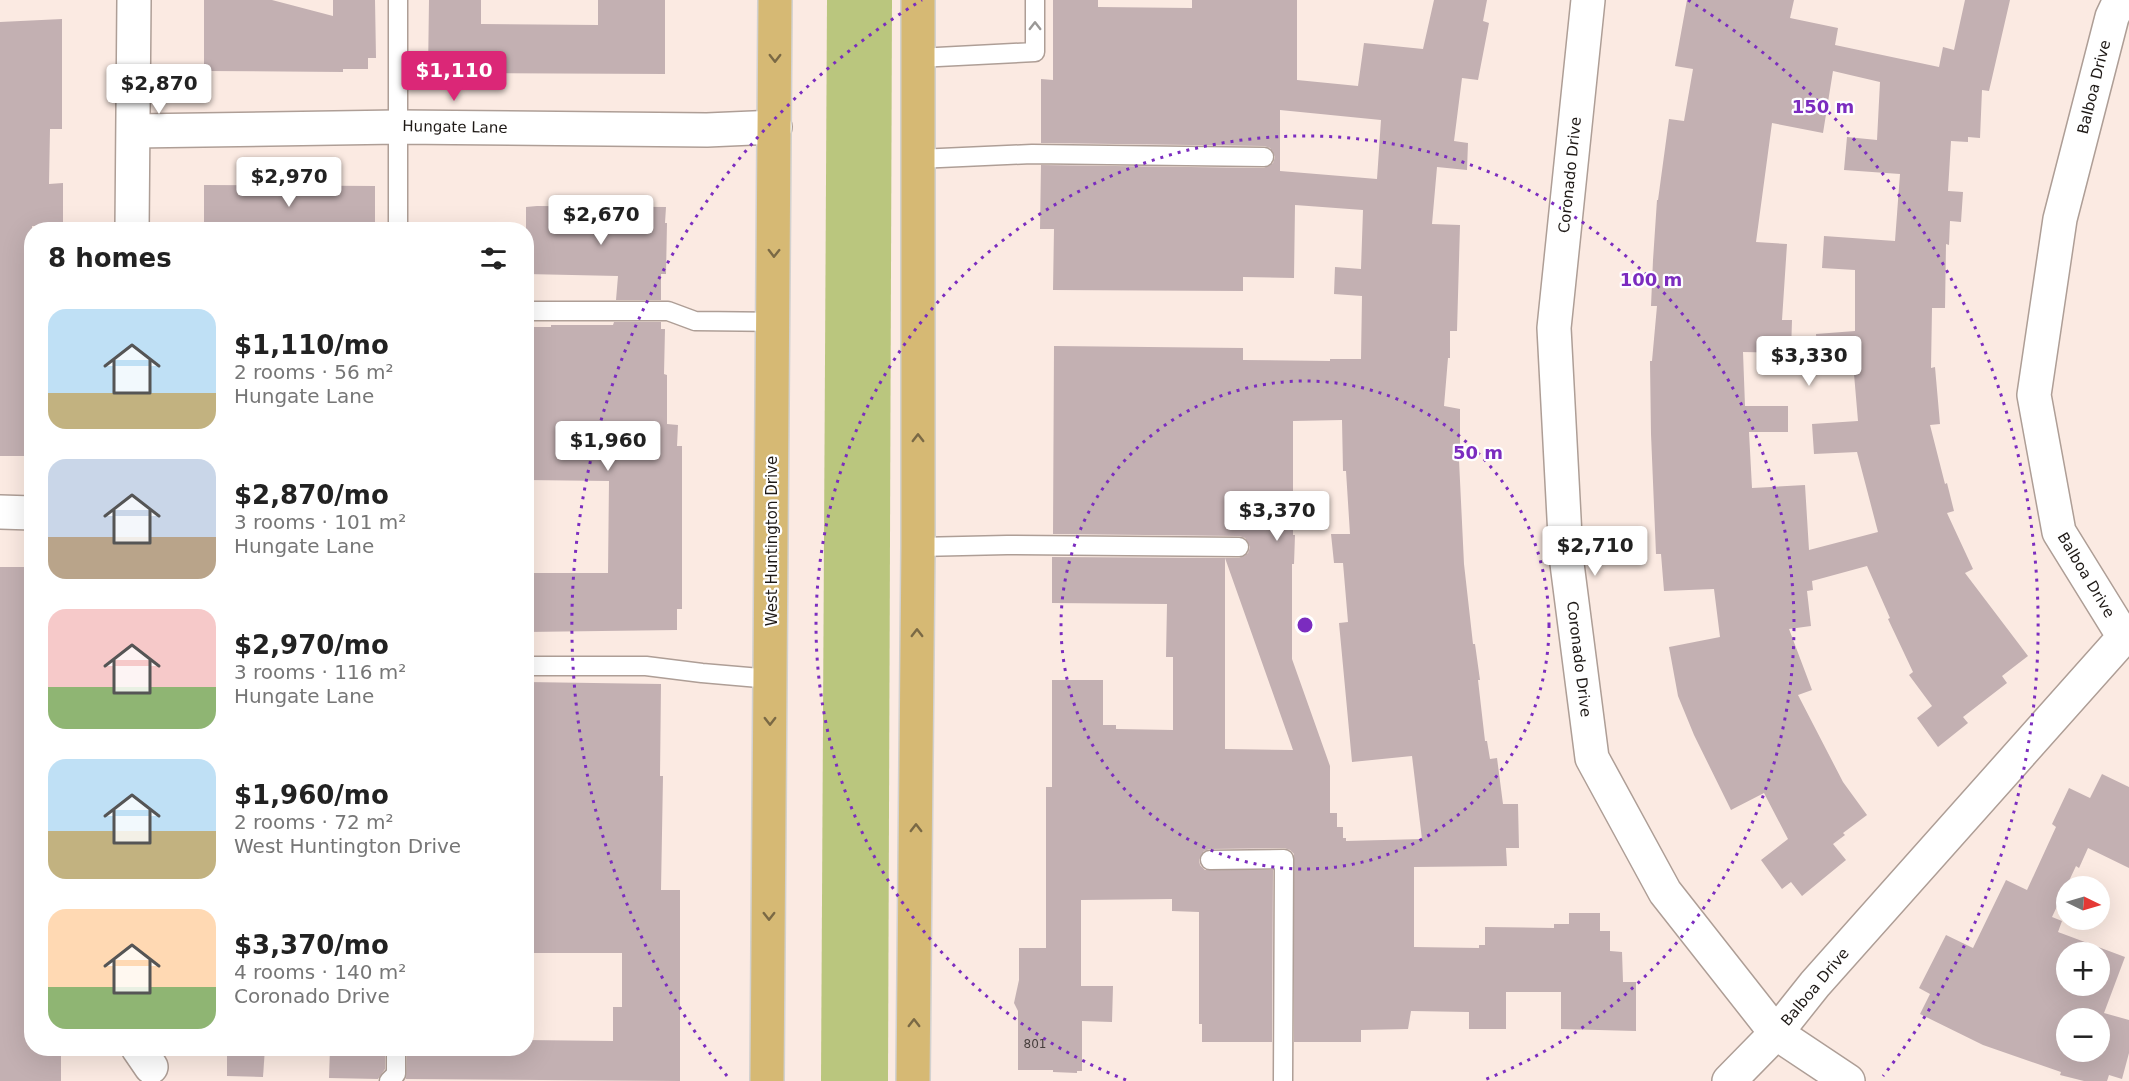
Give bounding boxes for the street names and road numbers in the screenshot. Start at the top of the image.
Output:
street label: Balboa Drive [2074,38,2114,136]
street label: Coronado Drive [1555,116,1585,234]
street label: Hungate Lane [402,117,508,137]
street label: West Huntington Drive [763,456,781,626]
street label: Balboa Drive [2053,529,2119,621]
street label: Coronado Drive [1563,600,1595,718]
street label: Balboa Drive [1777,944,1853,1030]

